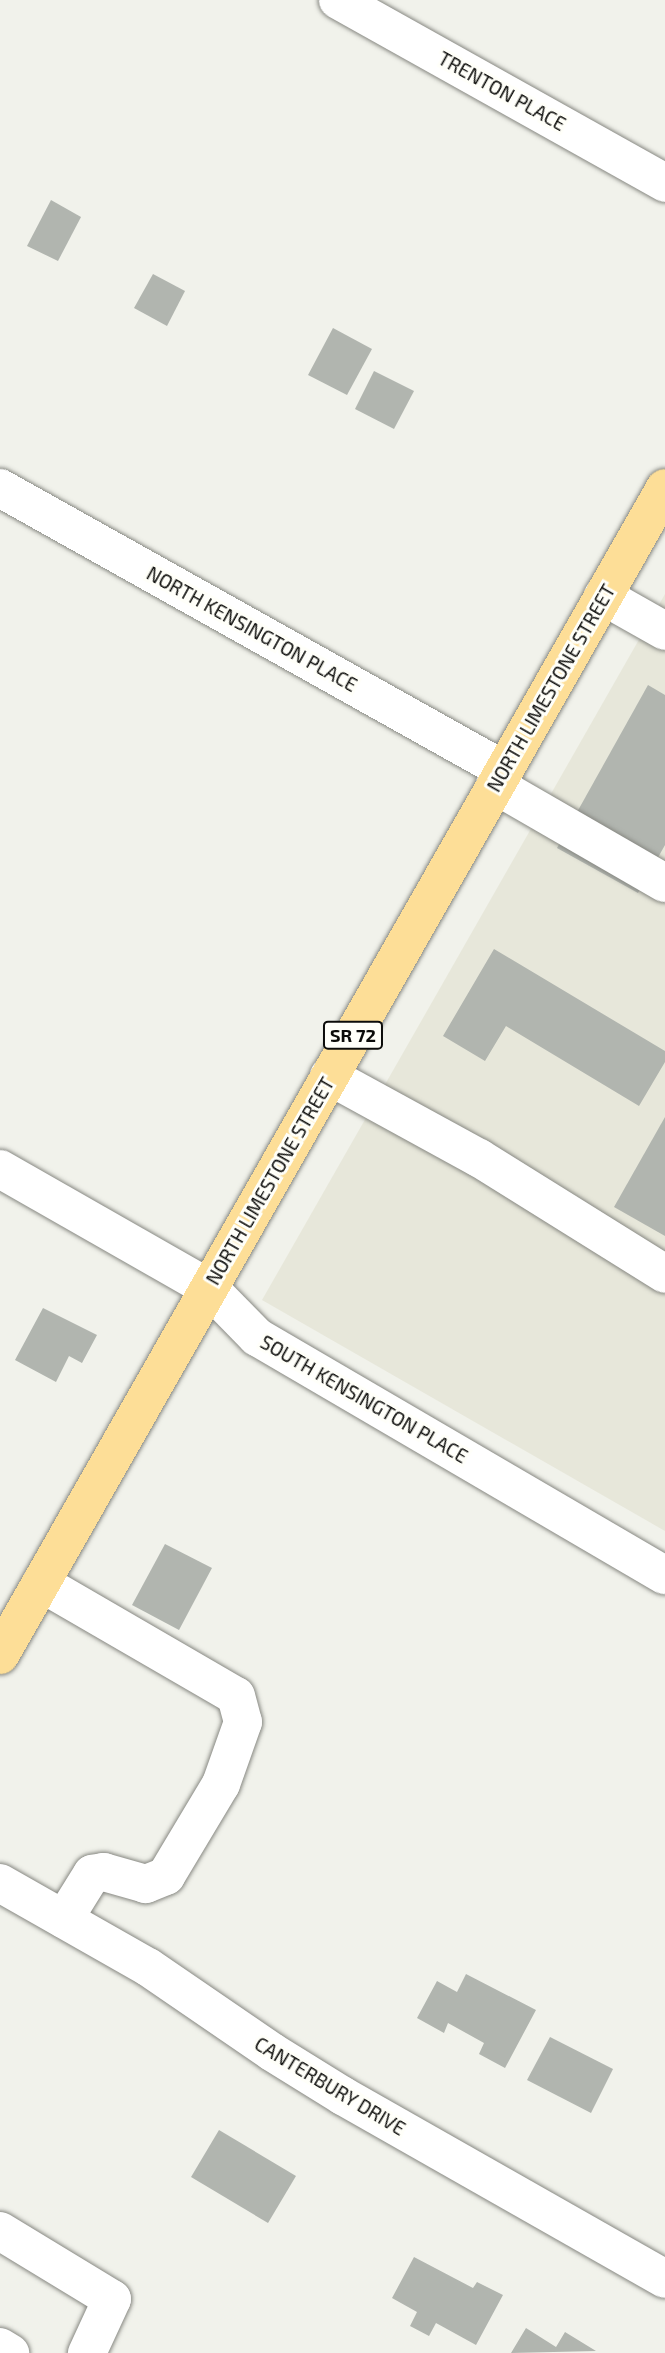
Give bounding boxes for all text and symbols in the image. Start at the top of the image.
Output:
street label: TRENTON PLACE [434,47,570,135]
street label: NORTH KENSINGTON PLACE [143,562,361,696]
street label: NORTH LIMESTONE STREET [482,580,620,796]
road number: SR 72 [322,1020,384,1050]
street label: NORTH LIMESTONE STREET [201,1073,339,1289]
street label: SOUTH KENSINGTON PLACE [256,1330,472,1468]
street label: CANTERBURY DRIVE [250,2032,410,2140]

